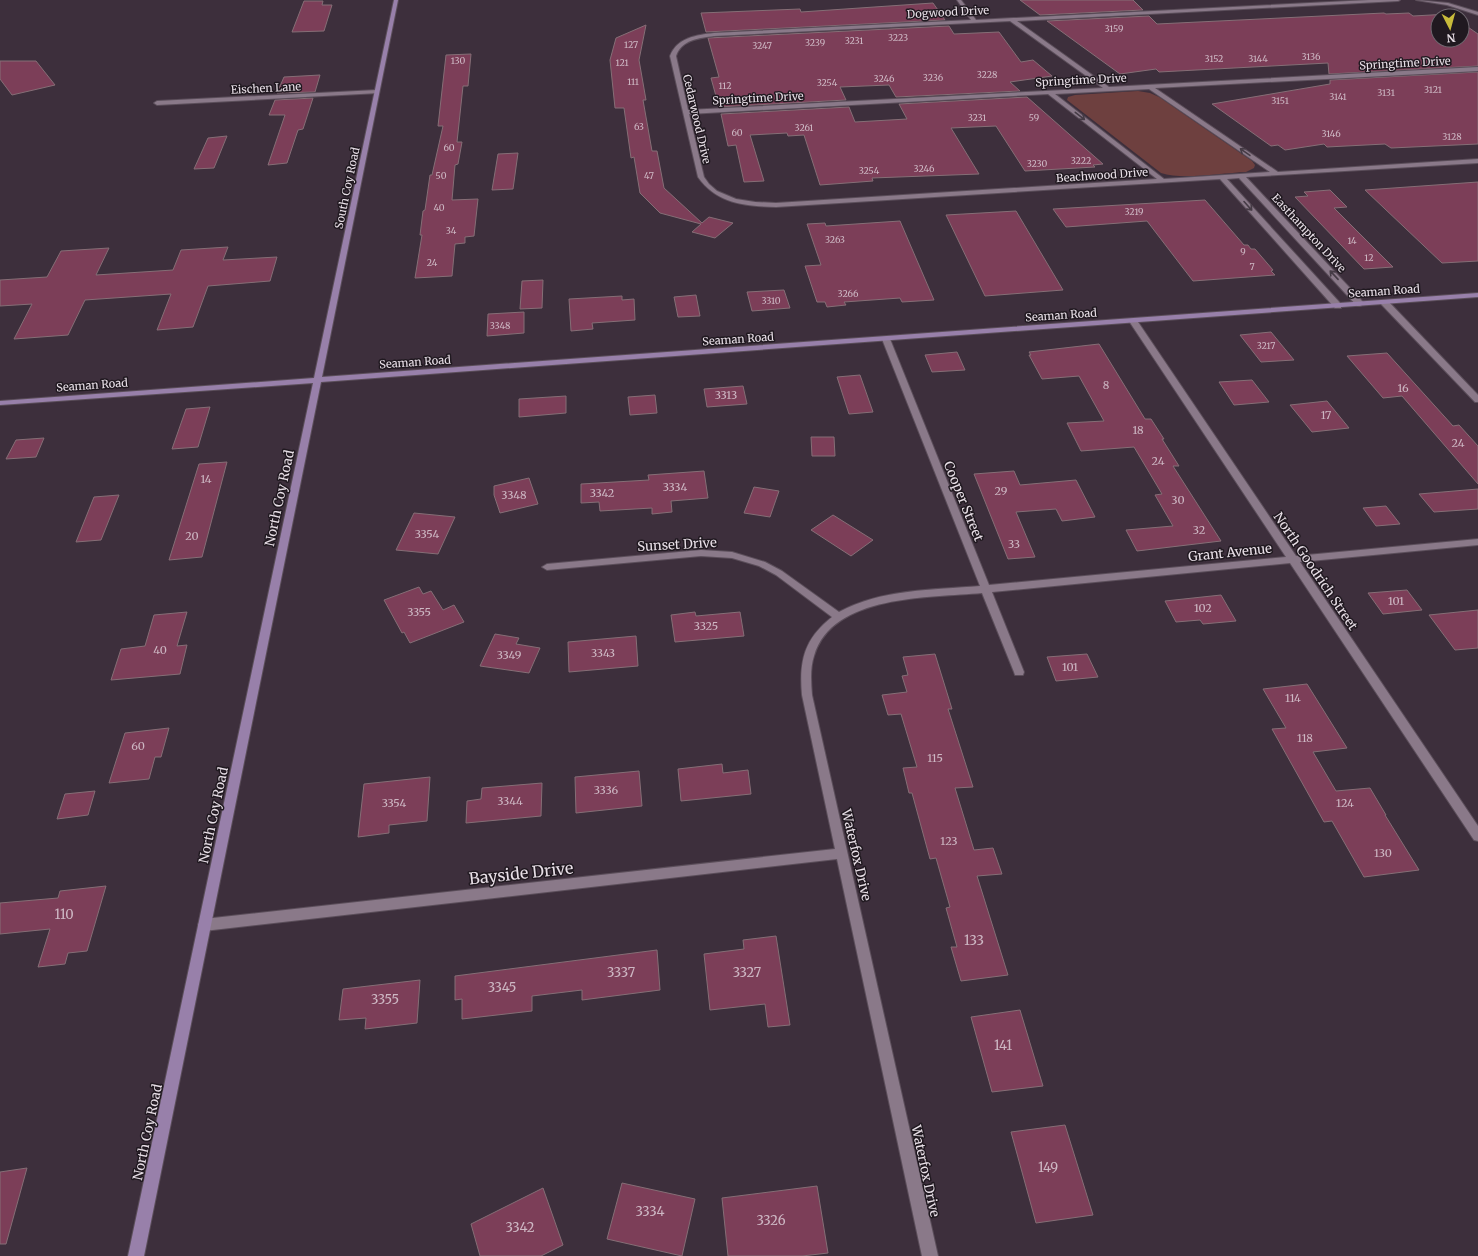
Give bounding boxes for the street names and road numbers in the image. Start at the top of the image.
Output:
street label: Dogwood Drive [906,3,990,21]
street label: Springtime Drive [1359,54,1451,72]
street label: Springtime Drive [1035,71,1127,89]
street label: Cedarwood Drive [680,73,714,165]
street label: Eischen Lane [231,79,302,97]
street label: Springtime Drive [712,89,804,107]
street label: South Coy Road [332,146,363,230]
street label: Beachwood Drive [1056,165,1149,185]
street label: Easthampton Drive [1269,191,1349,275]
street label: Seaman Road [1348,281,1421,300]
street label: Seaman Road [1025,305,1098,324]
street label: Seaman Road [702,329,775,348]
street label: Seaman Road [379,352,452,371]
street label: Seaman Road [56,375,129,394]
street label: North Coy Road [261,448,298,548]
street label: Cooper Street [940,459,987,544]
street label: North Goodrich Street [1270,509,1361,634]
street label: Sunset Drive [637,534,717,555]
street label: Grant Avenue [1187,540,1273,565]
street label: North Coy Road [195,765,232,865]
street label: Waterfox Drive [837,807,875,903]
street label: Bayside Drive [468,858,574,888]
street label: North Coy Road [129,1082,166,1182]
street label: Waterfox Drive [907,1123,944,1219]

